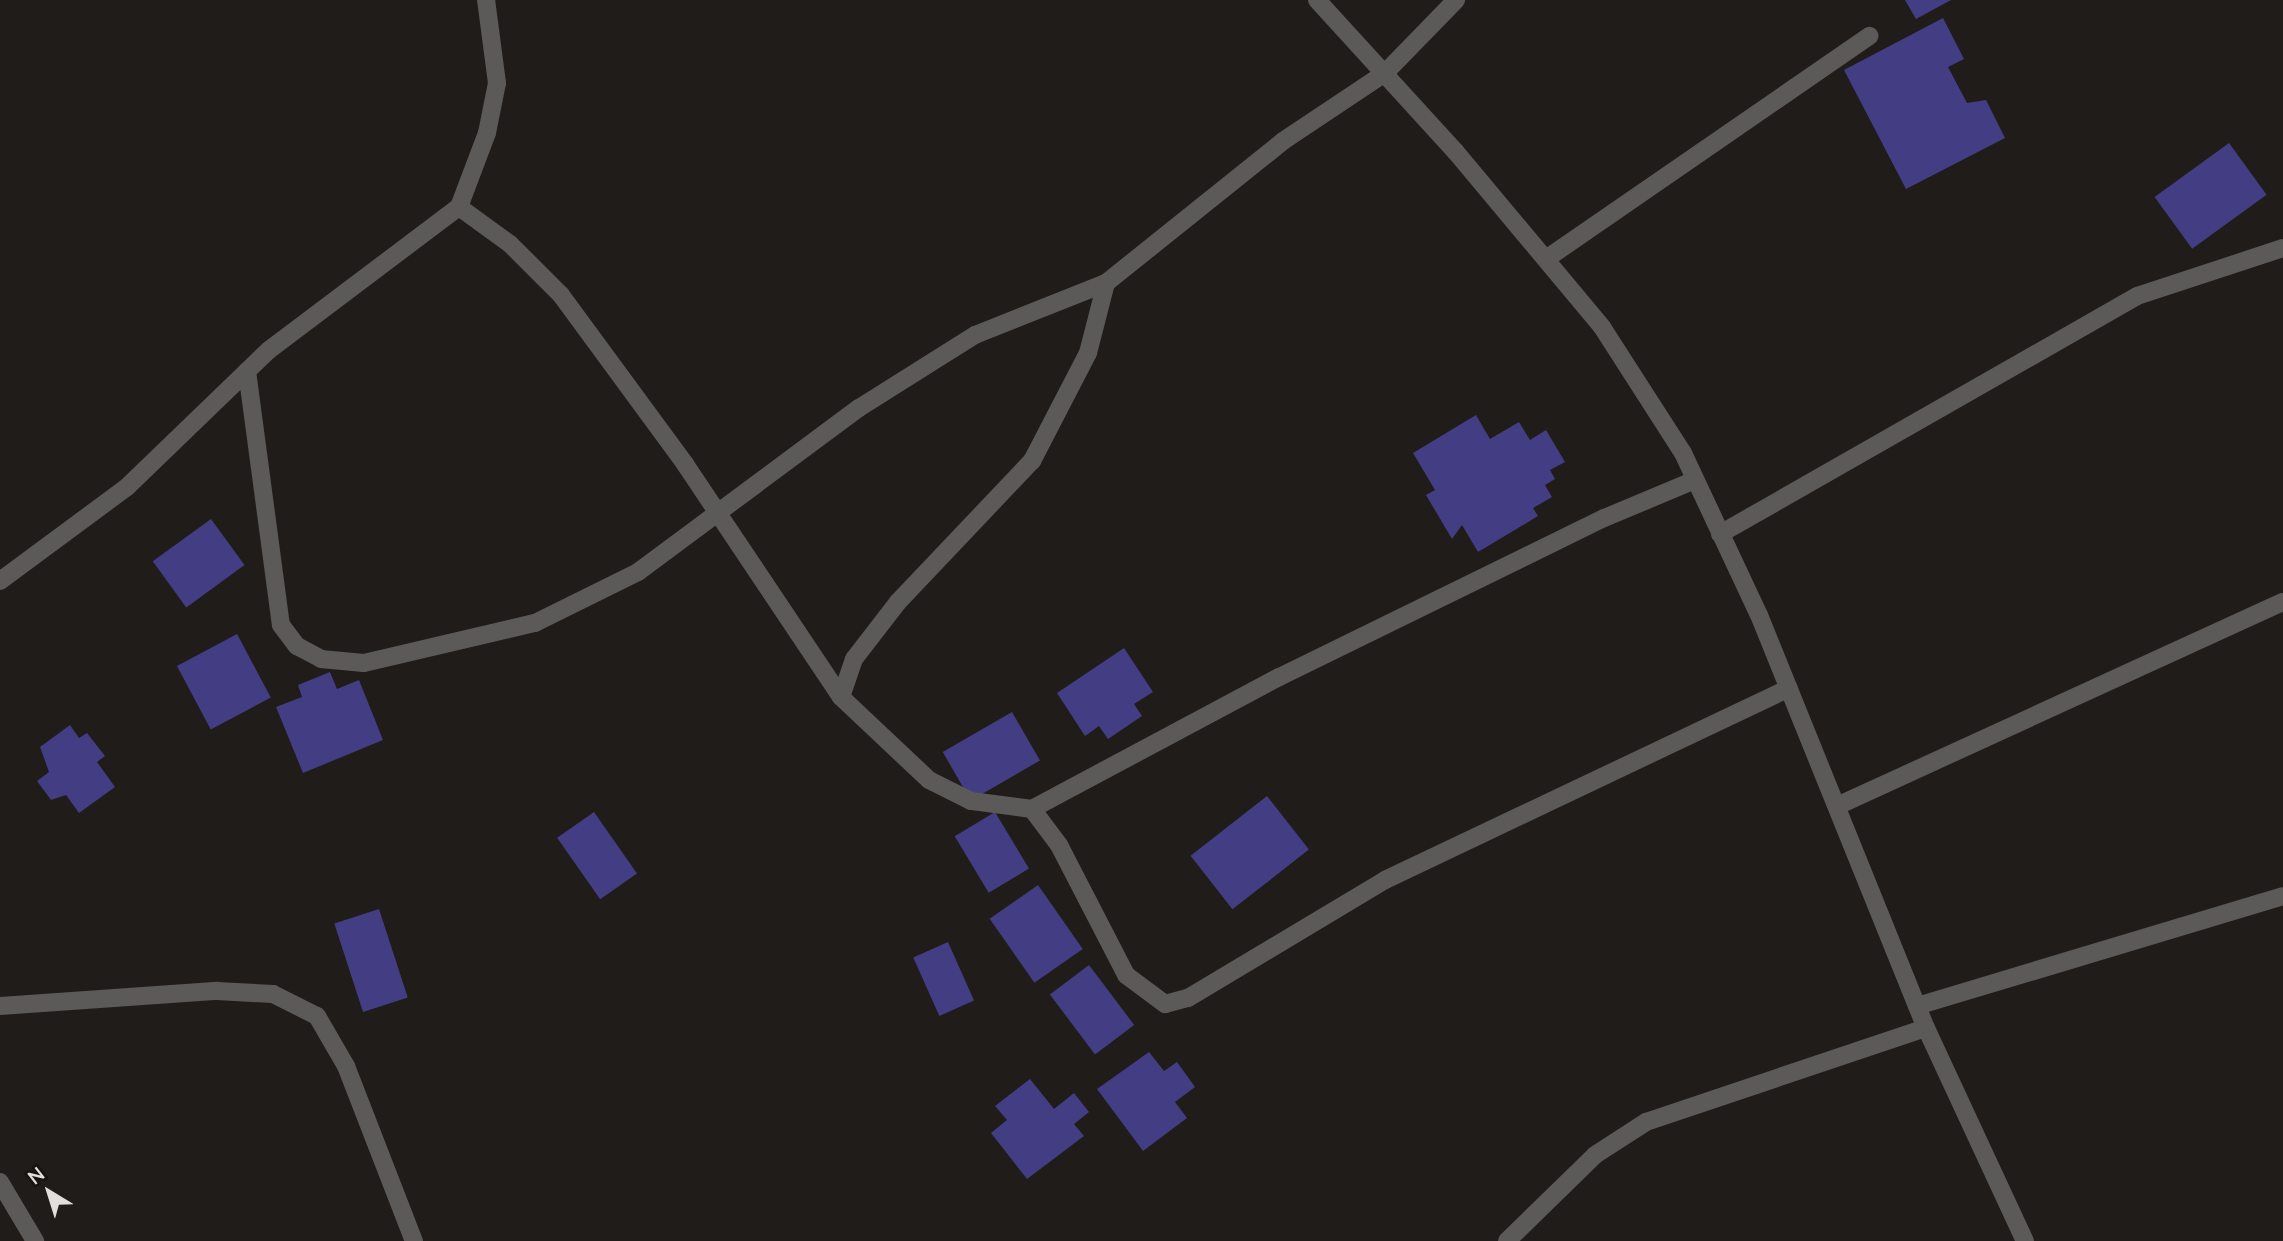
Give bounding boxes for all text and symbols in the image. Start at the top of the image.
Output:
north arrow [14,1157,84,1227]
text: N [23,1161,49,1189]

